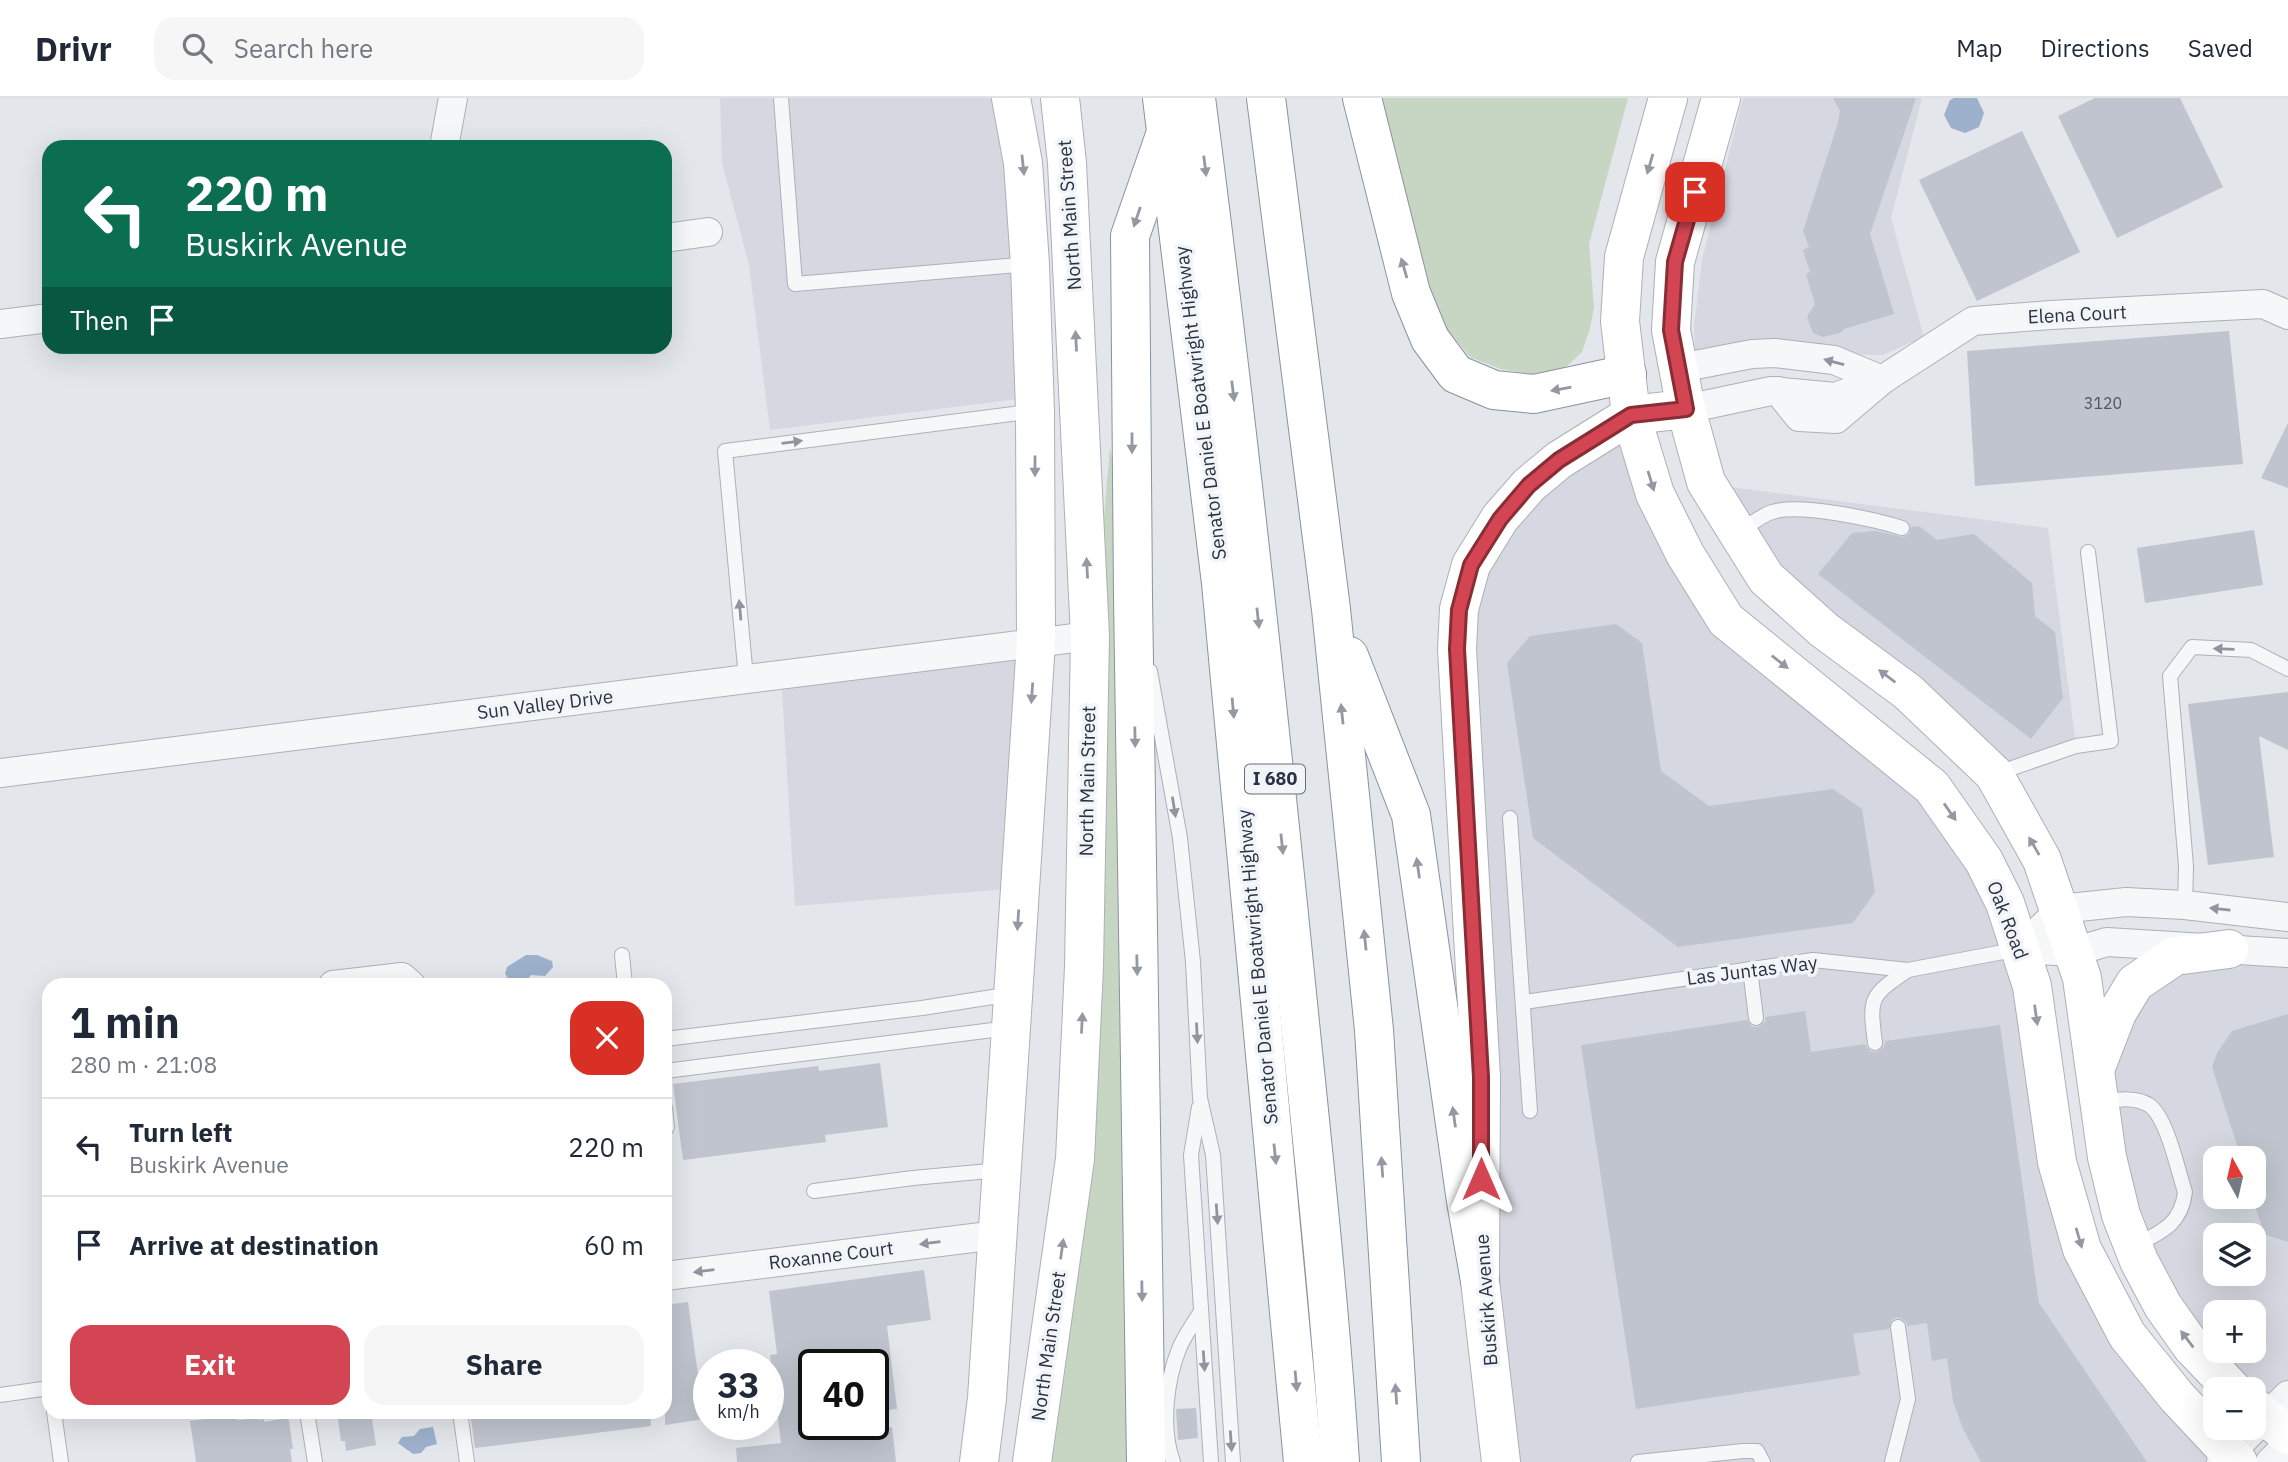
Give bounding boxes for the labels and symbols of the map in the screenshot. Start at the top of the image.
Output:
street label: North Main Street [1052,139,1086,291]
one-way arrow [1644,153,1654,174]
one-way arrow [1017,154,1028,176]
one-way arrow [1199,155,1210,177]
pin [1665,162,1725,222]
one-way arrow [1131,207,1142,228]
street label: Senator Daniel E Boatwright Highway [1169,244,1231,561]
one-way arrow [1399,257,1409,278]
street label: Elena Court [2027,299,2127,329]
one-way arrow [1071,330,1082,352]
one-way arrow [1822,356,1844,367]
one-way arrow [1227,381,1238,403]
one-way arrow [1550,384,1572,395]
house number: 3120 [2084,393,2122,413]
one-way arrow [1126,433,1138,455]
one-way arrow [781,437,803,448]
one-way arrow [1029,455,1041,477]
one-way arrow [1646,470,1656,491]
one-way arrow [1081,557,1092,579]
one-way arrow [734,599,745,621]
one-way arrow [1253,607,1264,629]
one-way arrow [2213,643,2235,654]
one-way arrow [1771,655,1789,669]
one-way arrow [1878,669,1896,684]
one-way arrow [1027,683,1038,705]
street label: Sun Valley Drive [476,684,614,724]
one-way arrow [1228,697,1239,719]
one-way arrow [1336,703,1347,725]
street label: North Main Street [1074,705,1100,857]
one-way arrow [1129,726,1140,748]
road number: I 680 [1245,764,1305,794]
one-way arrow [1169,796,1180,818]
one-way arrow [1943,803,1957,821]
street label: Senator Daniel E Boatwright Highway [1231,808,1283,1126]
one-way arrow [1277,833,1288,855]
one-way arrow [2028,836,2040,855]
one-way arrow [1413,857,1424,879]
street label: Oak Road [1982,878,2034,962]
one-way arrow [2209,904,2231,915]
one-way arrow [1012,910,1023,932]
one-way arrow [1359,929,1370,951]
street label: Las Juntas Way [1685,950,1819,990]
one-way arrow [1132,954,1143,976]
one-way arrow [2031,1004,2042,1026]
one-way arrow [1076,1011,1087,1033]
one-way arrow [1191,1022,1202,1044]
one-way arrow [1449,1106,1460,1128]
position arrow [1444,1142,1518,1216]
one-way arrow [1270,1143,1281,1165]
north arrow [2203,1146,2266,1209]
one-way arrow [1376,1156,1387,1178]
one-way arrow [1211,1203,1222,1225]
one-way arrow [2074,1228,2084,1249]
street label: Buskirk Avenue [1469,1233,1503,1367]
street label: Roxanne Court [767,1235,895,1275]
one-way arrow [919,1238,941,1249]
one-way arrow [1056,1238,1067,1260]
one-way arrow [693,1265,715,1276]
street label: North Main Street [1026,1270,1070,1422]
one-way arrow [1136,1280,1148,1302]
one-way arrow [2180,1330,2194,1348]
speed limit sign: 40 [798,1349,889,1440]
one-way arrow [1199,1351,1210,1373]
one-way arrow [1291,1370,1302,1392]
one-way arrow [1391,1383,1402,1405]
one-way arrow [1226,1430,1237,1452]

